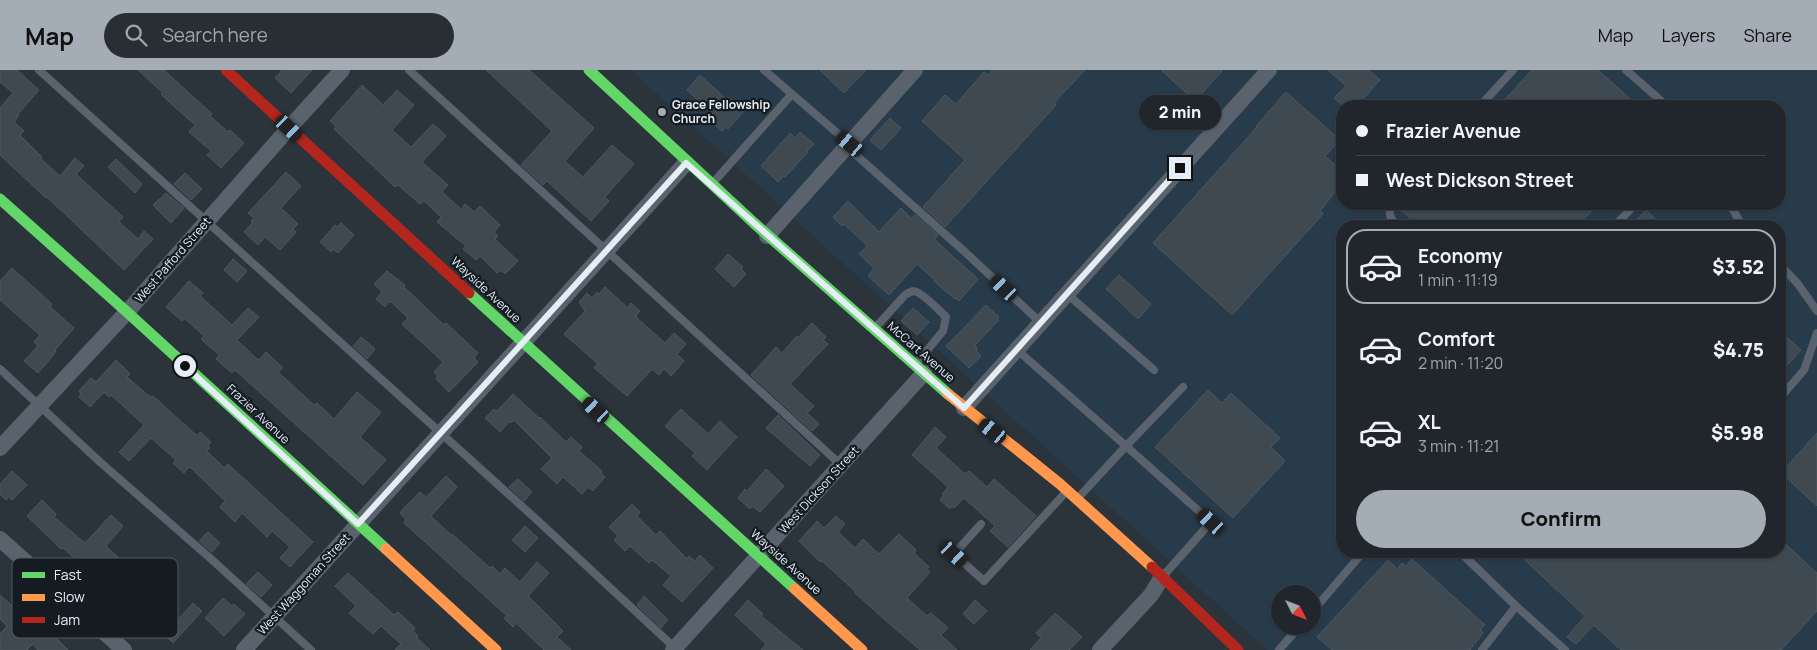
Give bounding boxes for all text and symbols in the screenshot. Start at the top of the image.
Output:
search box [104,13,454,58]
text: Map [25,19,74,52]
icon: search [122,21,150,49]
text: Search here [162,22,268,48]
text: Map [1598,23,1633,47]
text: Layers [1661,23,1715,47]
text: Share [1743,23,1792,47]
place label: Grace Fellowship Church [672,96,770,127]
callout: 2 min [1139,96,1221,131]
text: 2 min [1159,101,1201,123]
marker: Grace Fellowship Church [656,106,668,118]
car [272,112,305,144]
text: Frazier Avenue [1386,118,1521,144]
car [833,129,866,159]
route end [1169,157,1191,179]
text: West Dickson Street [1386,167,1574,193]
street label: West Pafford Street [131,213,215,306]
text: Economy [1418,243,1502,269]
icon: car [1358,244,1403,289]
street label: Wayside Avenue [448,253,525,327]
text: $3.52 [1712,254,1764,280]
text: 1 min · 11:19 [1418,269,1498,291]
car [987,272,1020,304]
street label: McCart Avenue [884,317,959,386]
text: Comfort [1418,326,1495,352]
icon: car [1358,327,1403,372]
text: $4.75 [1713,337,1764,363]
text: 2 min · 11:20 [1418,352,1503,374]
route start [174,355,196,377]
street label: Frazier Avenue [223,380,294,447]
car [579,394,612,426]
text: XL [1418,409,1441,435]
icon: car [1358,410,1403,455]
car [976,416,1009,446]
text: $5.98 [1711,420,1764,446]
text: 3 min · 11:21 [1418,435,1500,457]
street label: West Dickson Street [775,442,863,537]
button: Confirm [1356,490,1766,548]
car [1194,506,1227,538]
street label: Wayside Avenue [747,525,825,598]
street label: West Waggoman Street [253,529,354,638]
car [937,538,970,570]
legend [12,558,178,638]
text: Fast [54,565,82,584]
north arrow [1271,585,1321,635]
map controls [1271,585,1321,635]
text: Slow [54,587,85,606]
text: Jam [54,610,80,629]

